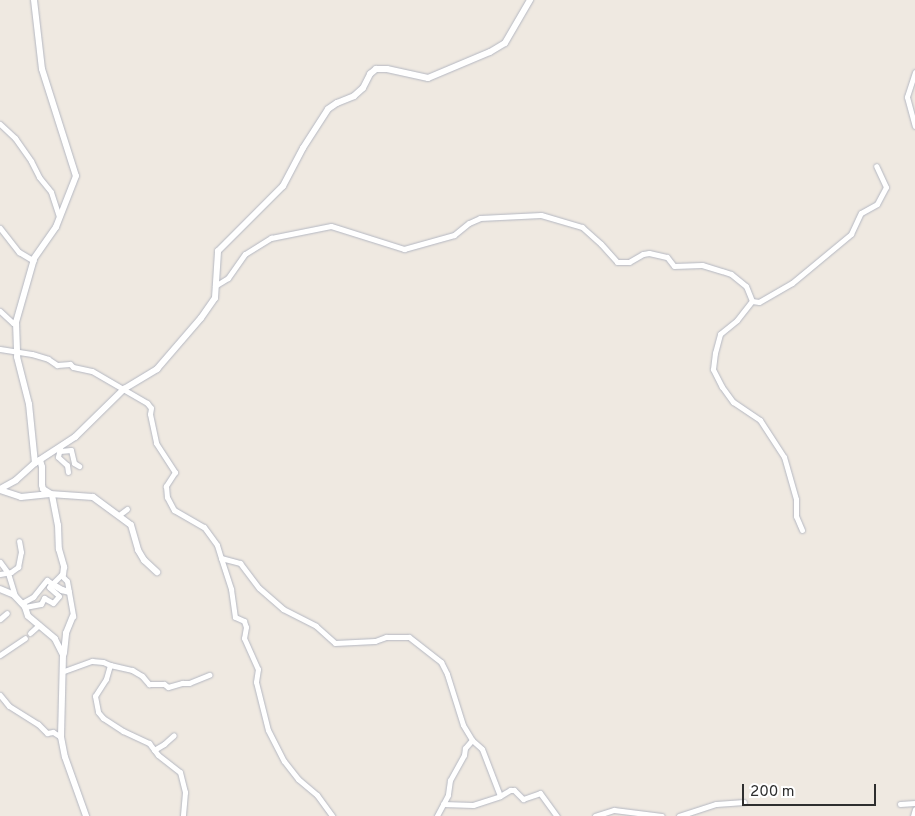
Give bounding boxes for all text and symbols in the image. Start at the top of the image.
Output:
scale bar [745,774,879,806]
text: 200 m [750,783,795,802]

